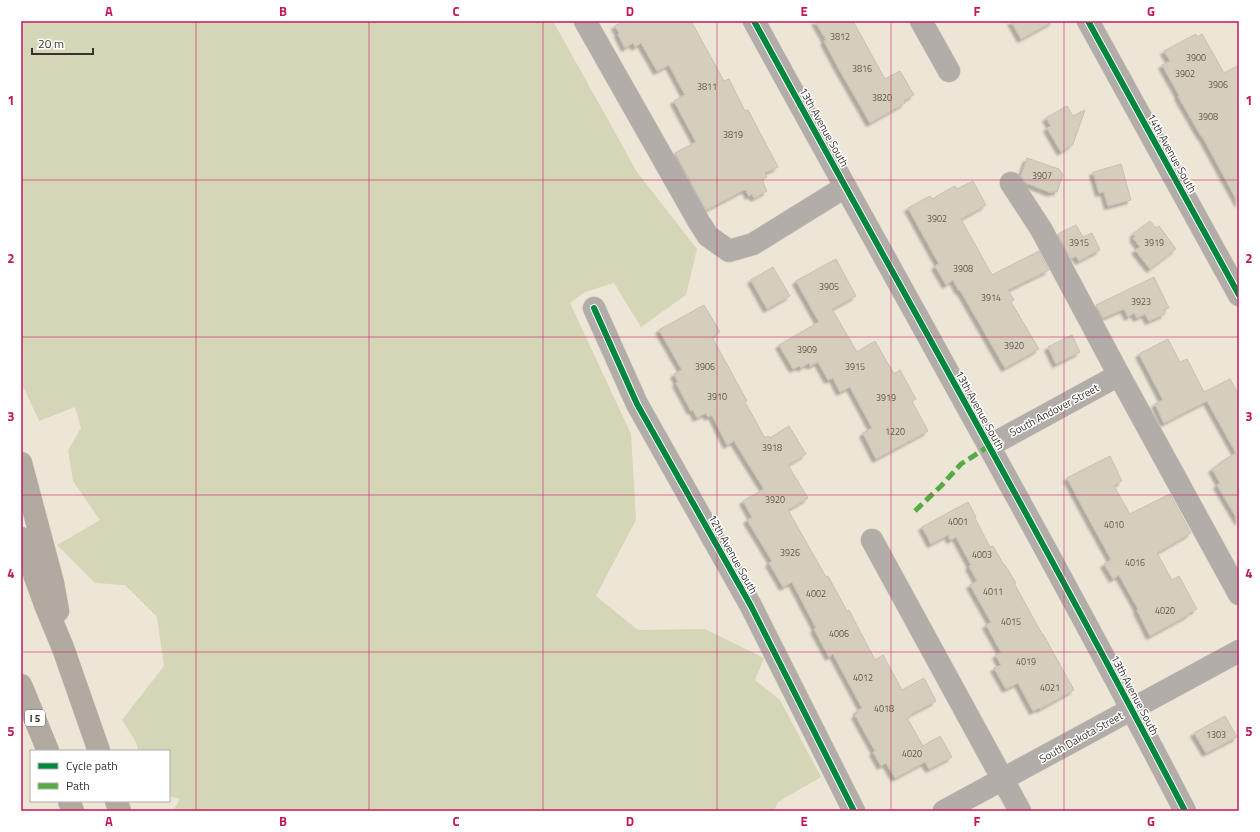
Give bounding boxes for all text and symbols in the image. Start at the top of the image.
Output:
text: A [105,1,113,21]
text: B [279,1,287,21]
text: C [452,1,460,21]
text: D [626,1,634,21]
text: E [800,1,808,21]
text: F [974,1,981,21]
text: G [1147,1,1155,21]
scale bar [32,30,93,56]
house number: 3812 [830,30,850,43]
text: 20 m [38,34,64,53]
house number: 3900 [1186,51,1206,64]
house number: 3816 [852,62,872,75]
house number: 3902 [1175,67,1195,80]
house number: 3906 [1208,78,1228,91]
house number: 3811 [697,80,717,93]
street label: 13th Avenue South [795,84,853,170]
text: 1 [7,90,15,110]
text: 1 [1245,90,1253,110]
house number: 3820 [872,91,892,104]
street label: 14th Avenue South [1143,110,1201,196]
house number: 3908 [1198,110,1218,123]
house number: 3819 [723,128,743,141]
house number: 3907 [1032,169,1052,182]
house number: 3902 [927,212,947,225]
house number: 3915 [1069,236,1089,249]
house number: 3919 [1144,236,1164,249]
text: 2 [7,248,15,268]
text: 2 [1245,248,1253,268]
house number: 3908 [953,262,973,275]
house number: 3905 [819,280,839,293]
house number: 3914 [981,291,1001,304]
house number: 3923 [1131,295,1151,308]
house number: 3920 [1004,339,1024,352]
house number: 3909 [797,343,817,356]
house number: 3906 [695,360,715,373]
house number: 3915 [845,360,865,373]
street label: 13th Avenue South [951,367,1009,453]
street label: South Andover Street [1006,380,1102,440]
house number: 3910 [707,390,727,403]
house number: 3919 [876,391,896,404]
text: 3 [7,406,15,426]
text: 3 [1245,406,1253,426]
house number: 1220 [885,425,905,438]
house number: 3918 [762,441,782,454]
house number: 3920 [765,493,785,506]
street label: 12th Avenue South [704,511,762,597]
house number: 4001 [948,515,968,528]
house number: 4010 [1104,518,1124,531]
house number: 3926 [780,546,800,559]
house number: 4003 [972,548,992,561]
house number: 4016 [1125,556,1145,569]
text: 4 [7,563,15,583]
text: 4 [1245,563,1253,583]
house number: 4011 [983,585,1003,598]
house number: 4002 [806,587,826,600]
house number: 4020 [1155,604,1175,617]
house number: 4015 [1001,615,1021,628]
house number: 4006 [829,627,849,640]
street label: 13th Avenue South [1107,652,1163,738]
house number: 4019 [1016,655,1036,668]
house number: 4012 [853,671,873,684]
house number: 4021 [1040,681,1060,694]
house number: 4018 [874,702,894,715]
street label: South Dakota Street [1036,707,1126,767]
road number: I 5 [25,710,45,726]
text: 5 [7,721,15,741]
text: 5 [1245,721,1253,741]
house number: 1303 [1206,728,1226,741]
house number: 4020 [902,747,922,760]
legend [30,750,170,802]
text: Cycle path [66,756,118,775]
text: Path [66,776,90,795]
text: A [105,811,113,831]
text: B [279,811,287,831]
text: C [452,811,460,831]
text: D [626,811,634,831]
text: E [800,811,808,831]
text: F [974,811,981,831]
text: G [1147,811,1155,831]

